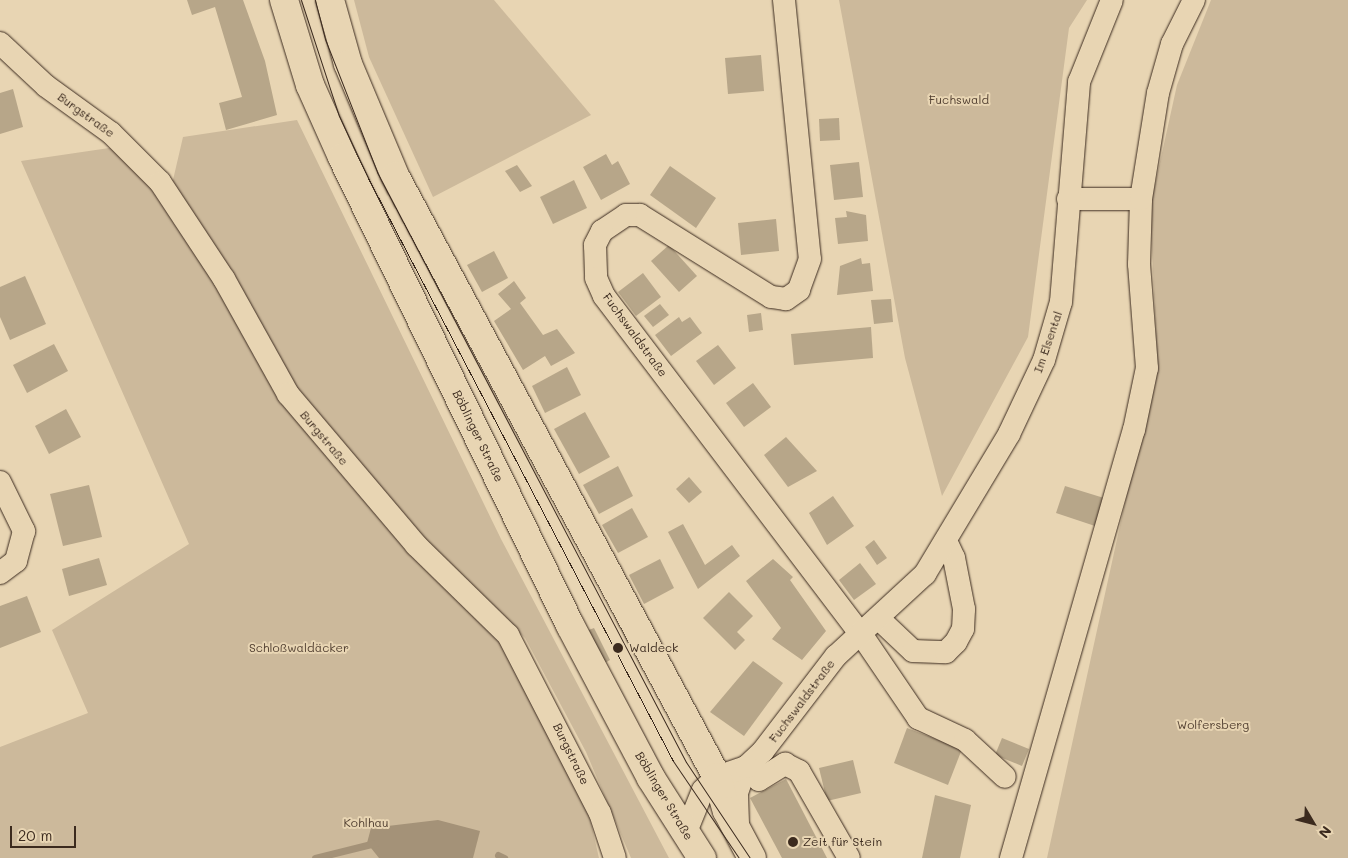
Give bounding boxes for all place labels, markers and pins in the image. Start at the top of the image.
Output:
marker: Waldeck [611,641,625,655]
place label: Waldeck [629,641,678,655]
place label: Zeit für Stein [803,835,882,849]
marker: Zeit für Stein [787,836,799,848]

